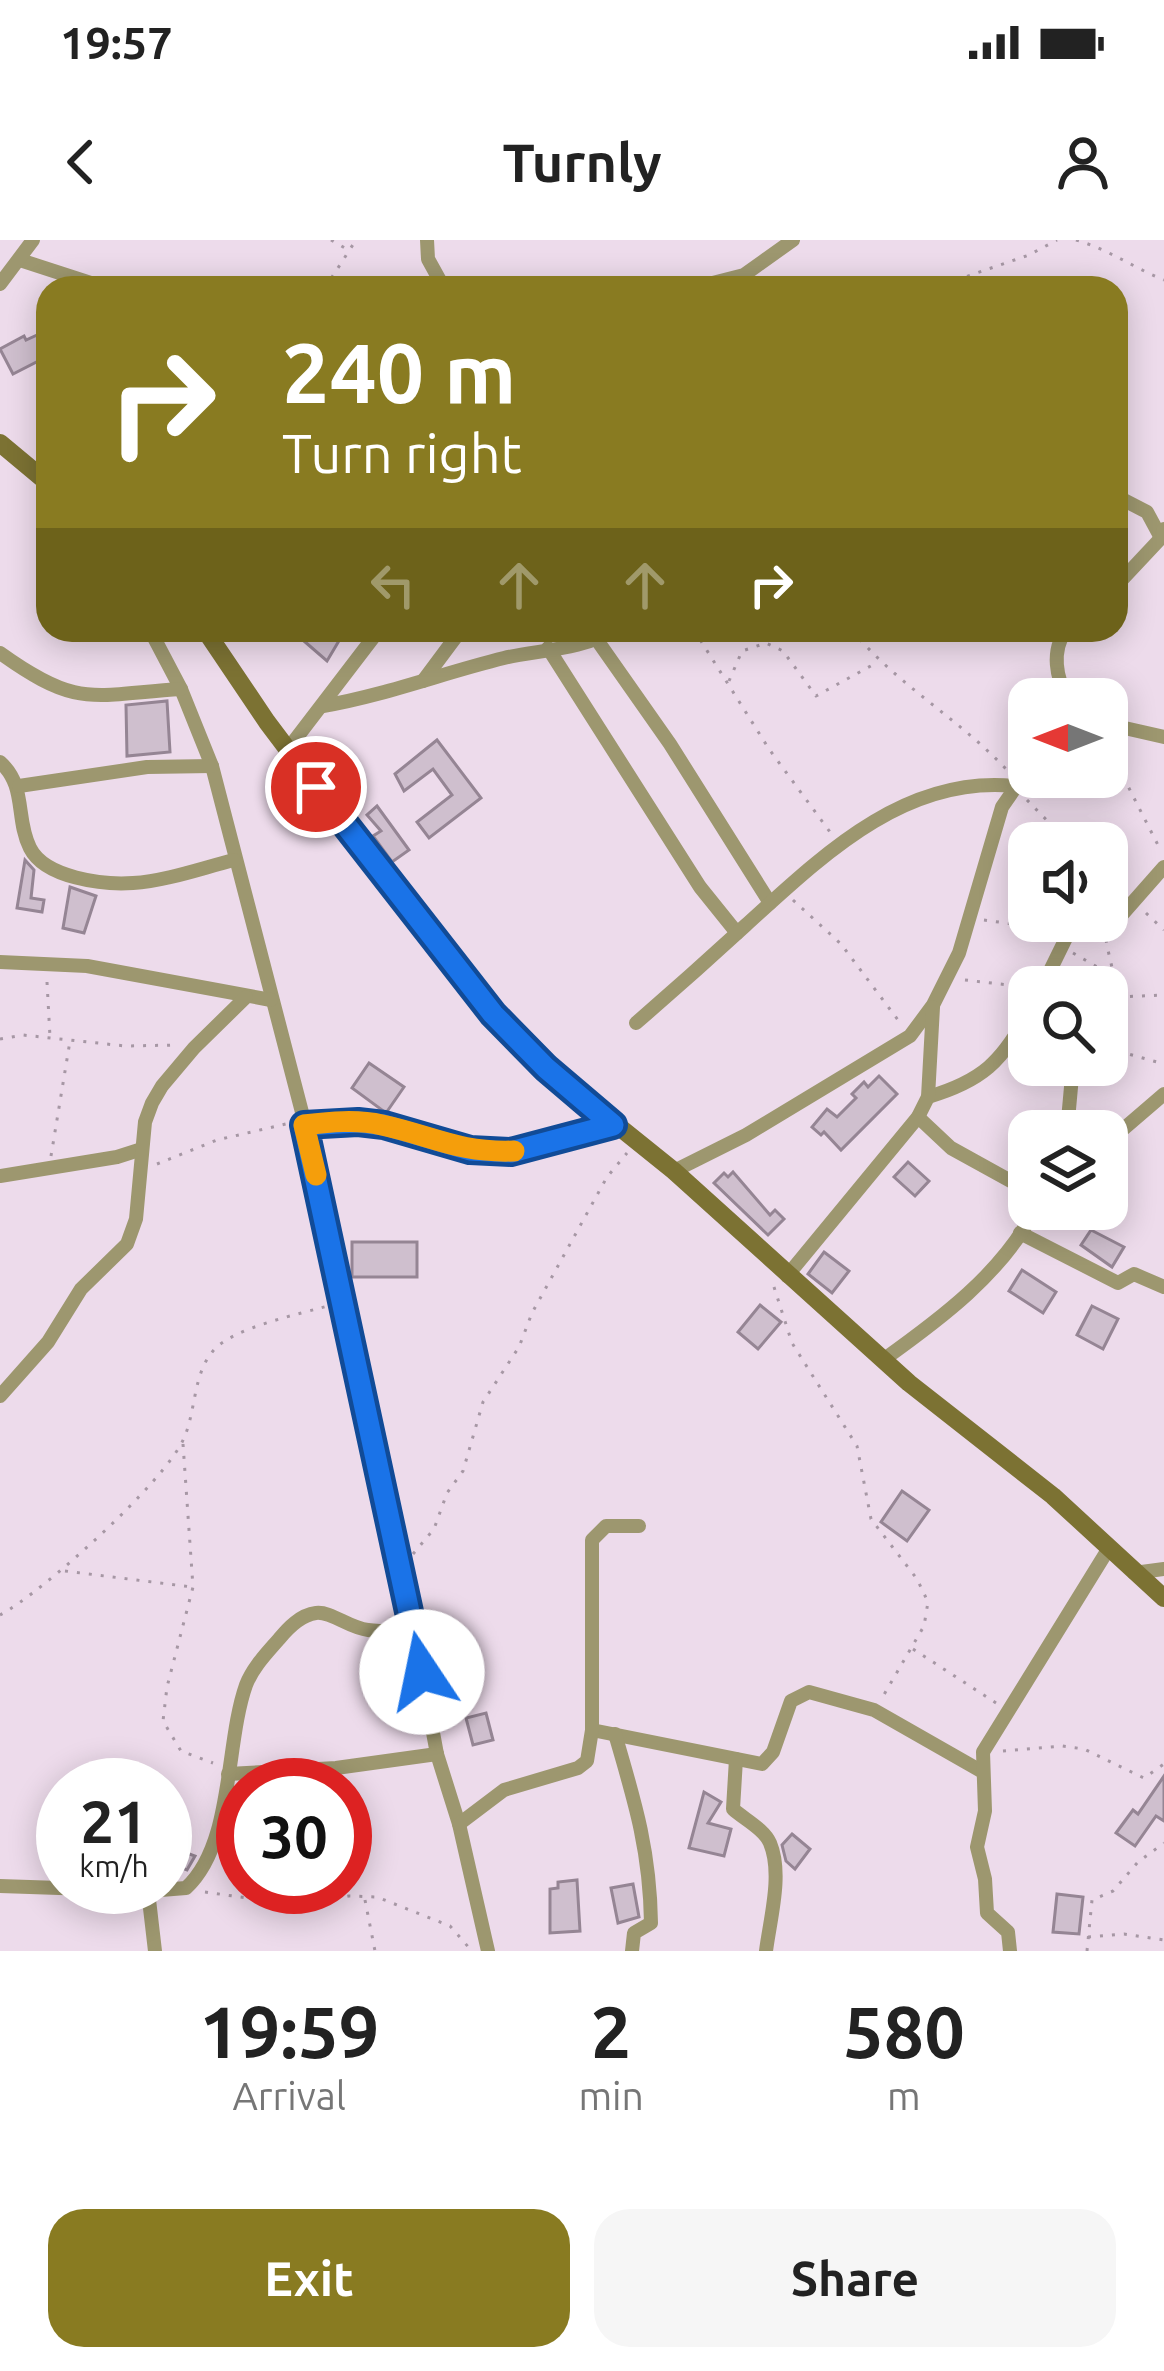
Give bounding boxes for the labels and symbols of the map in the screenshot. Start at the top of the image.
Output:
north arrow [1008,678,1128,798]
pin [265,736,367,838]
position arrow [359,1609,485,1735]
speed limit sign: 30 [216,1758,372,1914]

